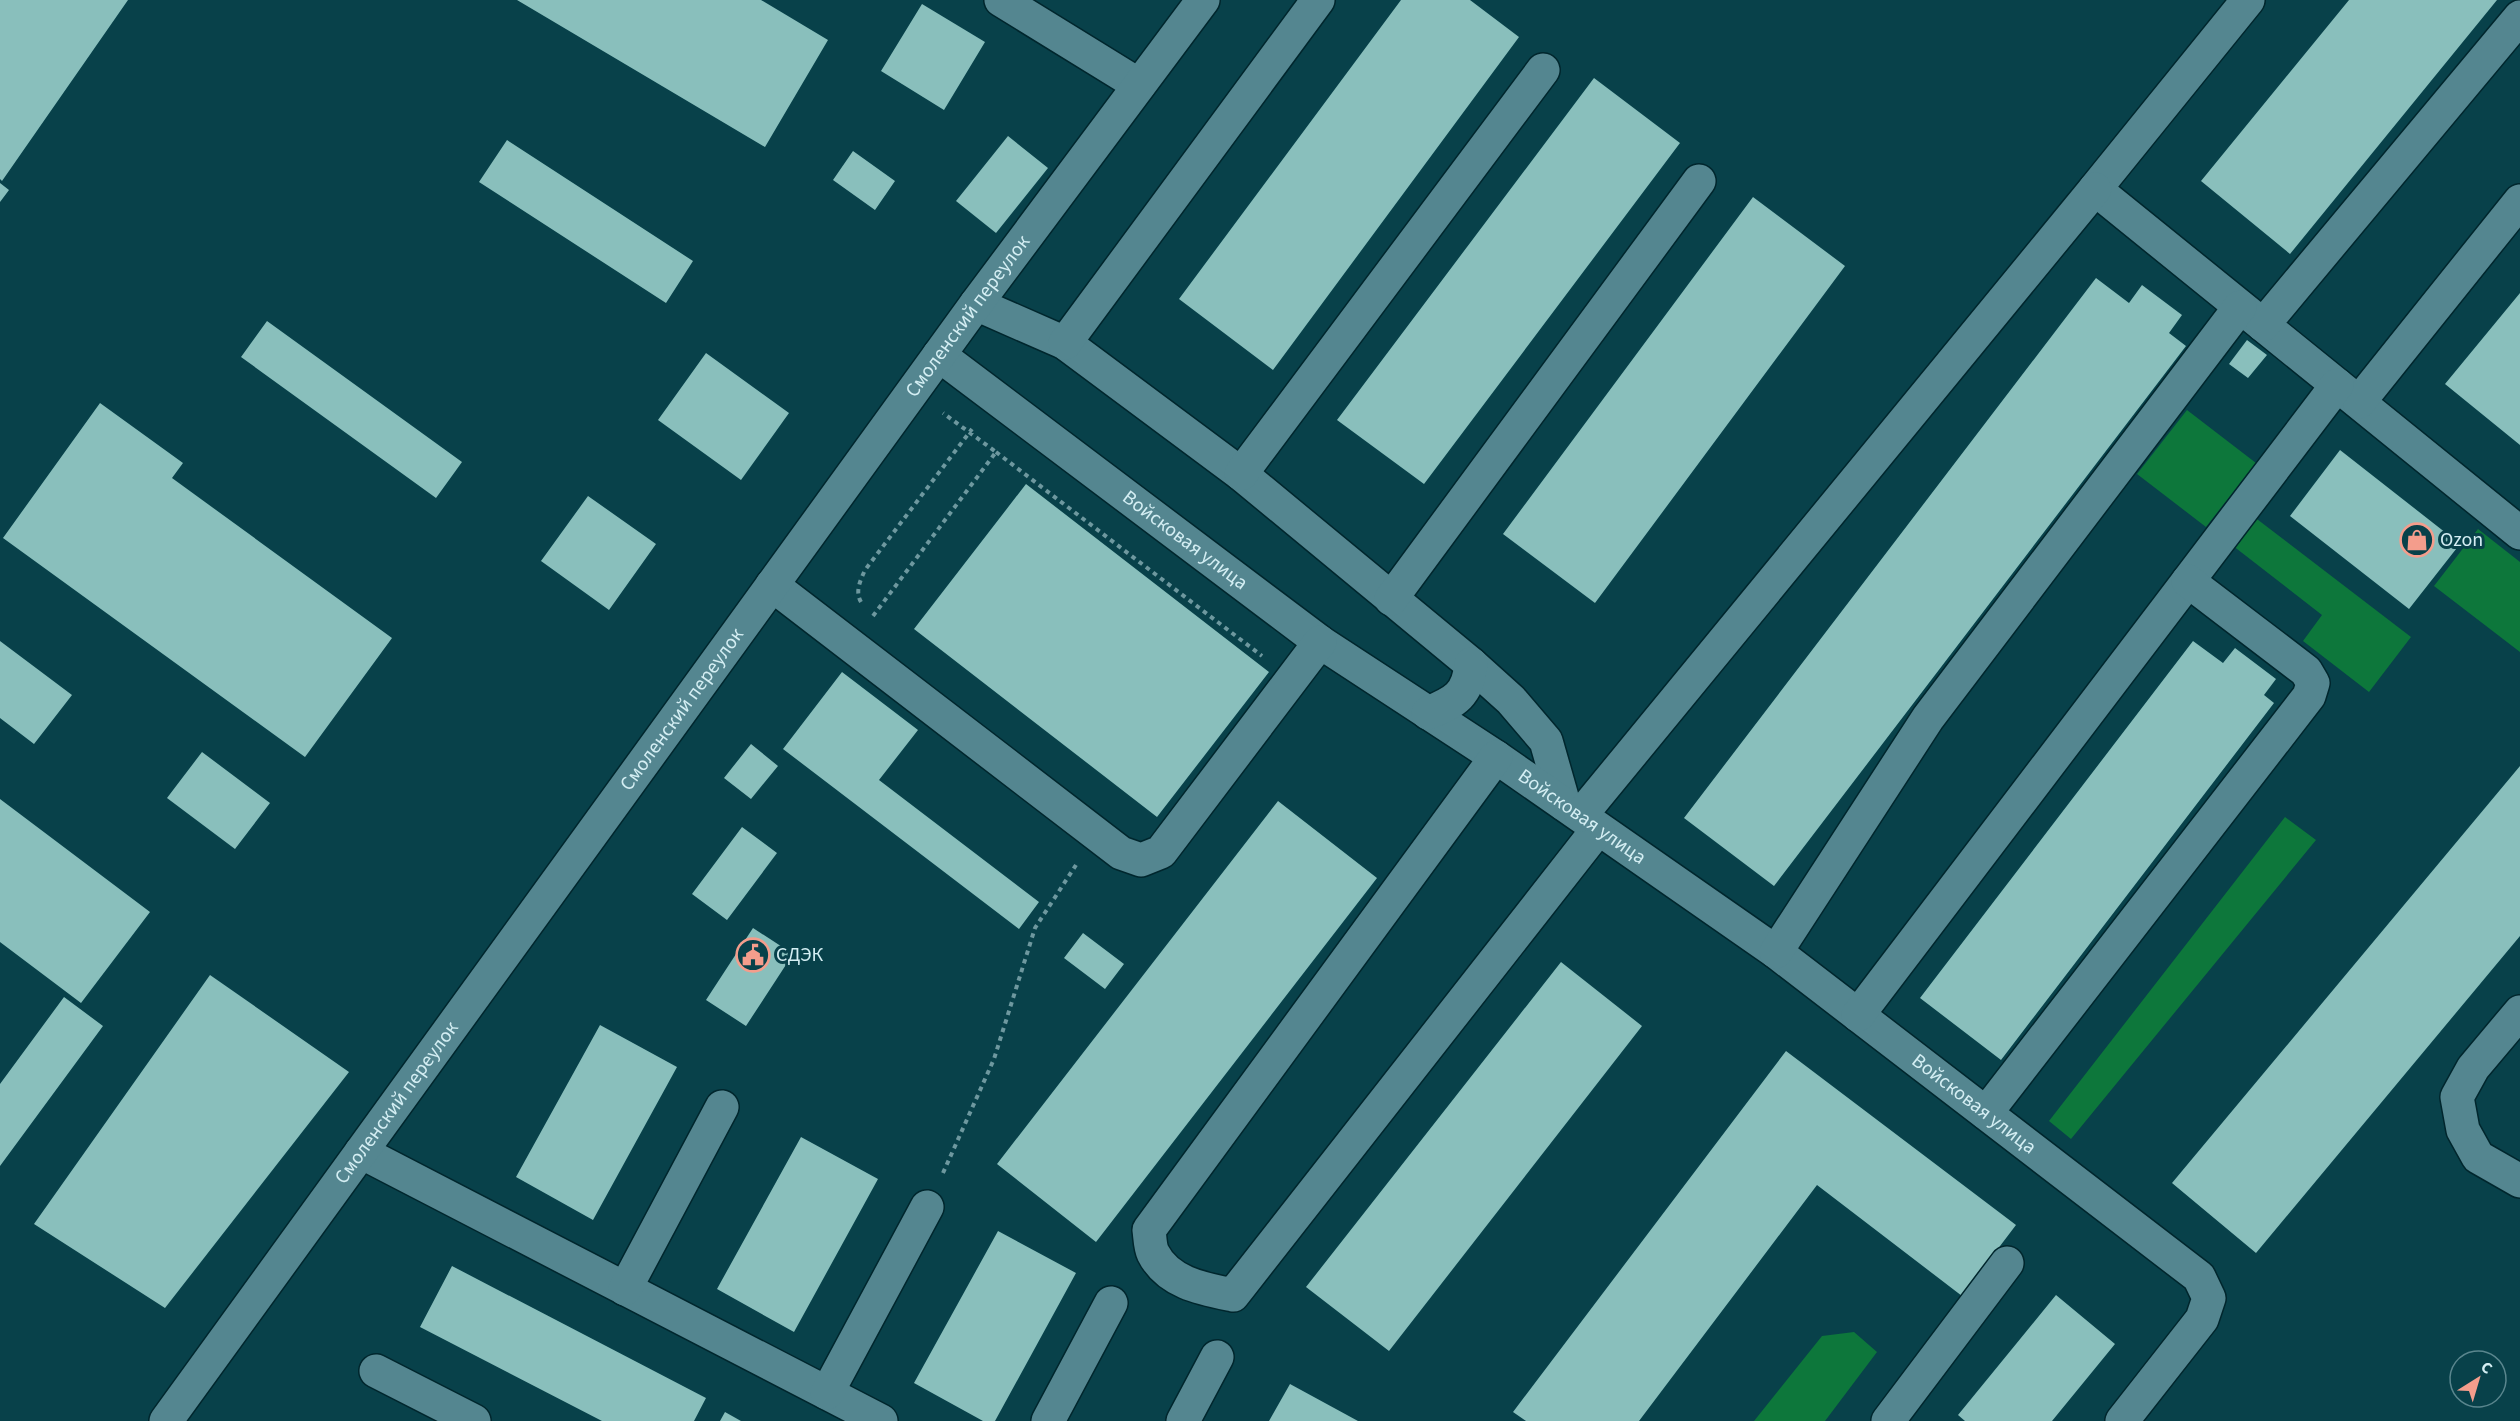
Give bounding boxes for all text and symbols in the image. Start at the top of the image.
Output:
street label: Смоленский переулок [899,229,1037,403]
street label: Войсковая улица [1116,484,1254,597]
shop icon: Ozon [2399,522,2435,558]
place label: Ozon [2440,526,2483,554]
street label: Смоленский переулок [613,622,751,797]
street label: Войсковая улица [1512,762,1652,871]
public building icon: СДЭК [735,937,771,973]
place label: СДЭК [776,941,824,969]
street label: Смоленский переулок [328,1016,465,1190]
street label: Войсковая улица [1906,1047,2042,1161]
north arrow [2448,1349,2508,1409]
text: С [2476,1356,2497,1379]

